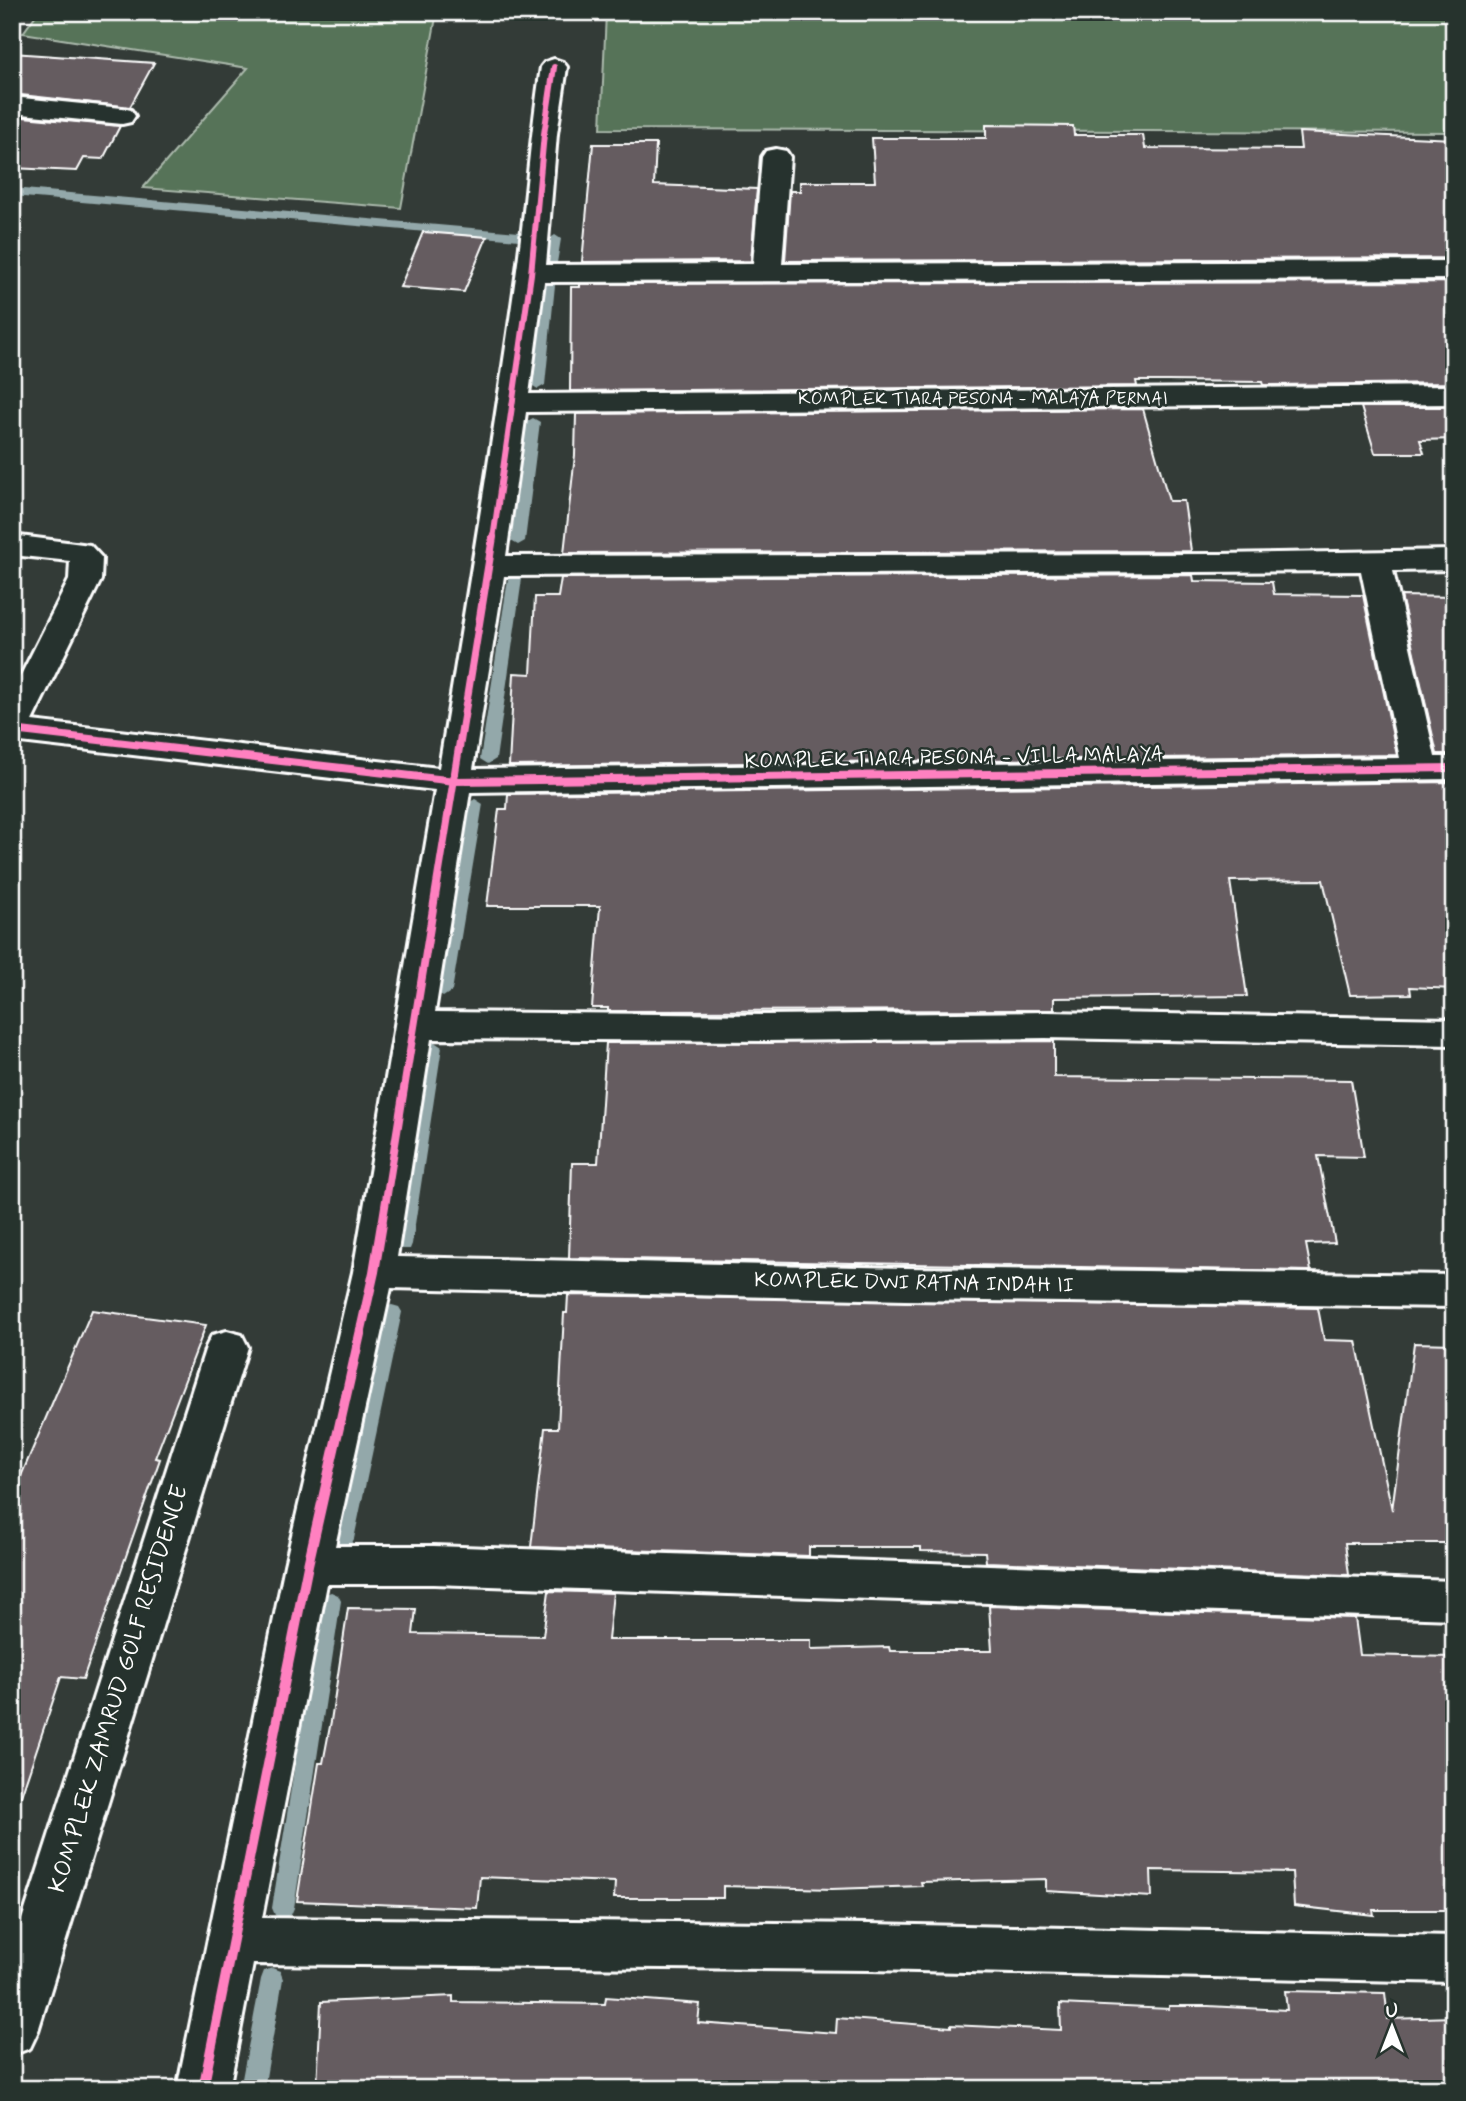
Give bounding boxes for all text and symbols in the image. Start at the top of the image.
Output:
street label: KOMPLEK TIARA PESONA - MALAYA PERMAI [798,387,1168,411]
street label: KOMPLEK TIARA PESONA - VILLA MALAYA [744,740,1164,776]
street label: KOMPLEK DWI RATNA INDAH II [754,1266,1074,1300]
street label: KOMPLEK ZAMRUD GOLF RESIDENCE [42,1481,196,1897]
north arrow [1358,1993,1428,2062]
text: U [1386,1999,1398,2024]

